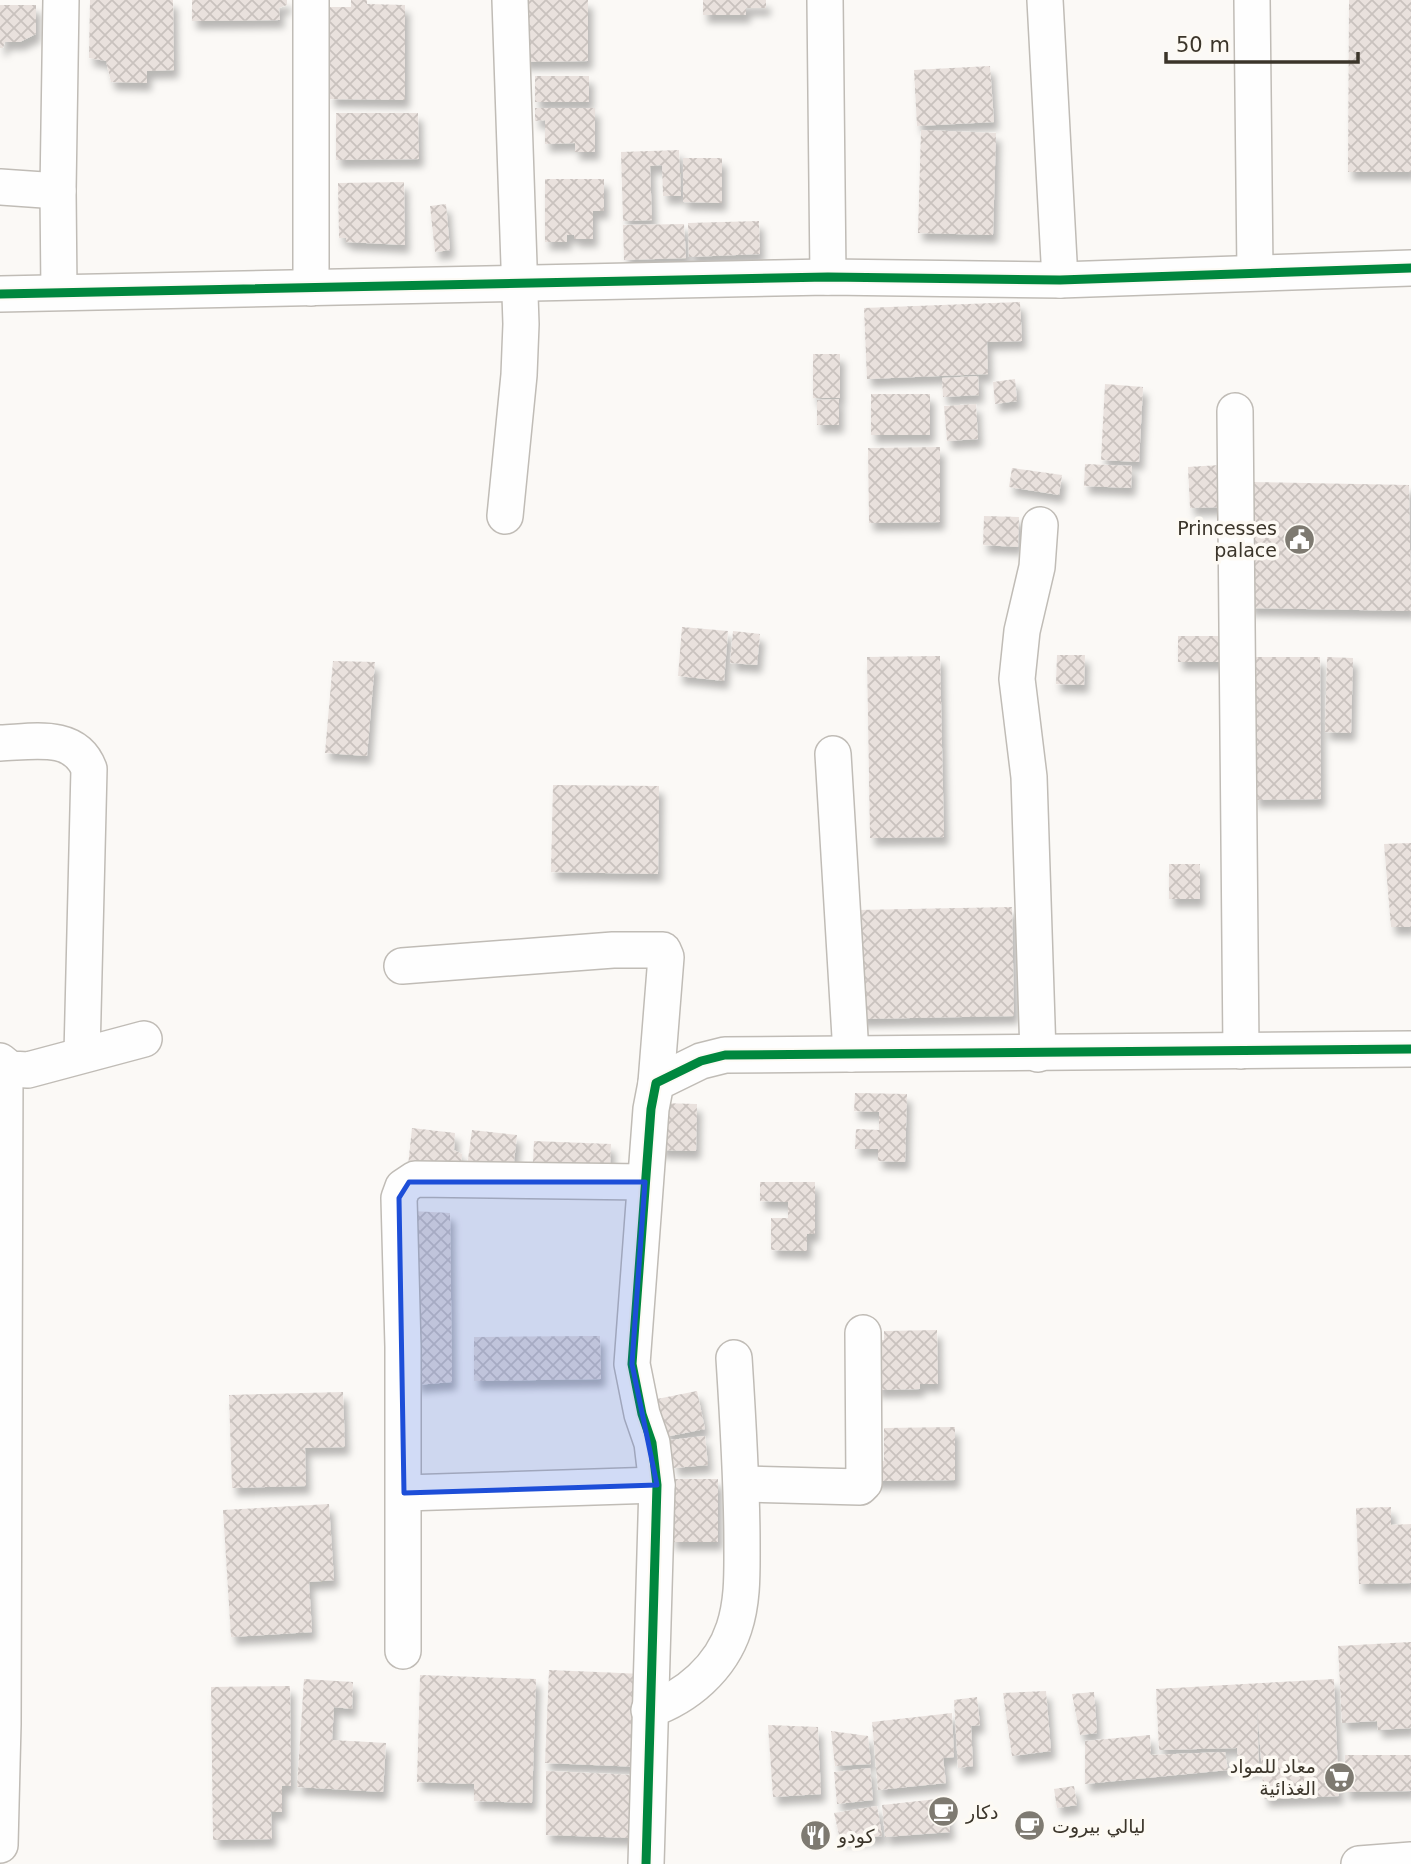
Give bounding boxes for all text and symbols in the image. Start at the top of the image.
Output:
scale bar [1166,21,1358,65]
text: 50 m [1176,33,1230,57]
place label: Princesses palace [1177,517,1277,561]
public building icon: Princesses palace [1283,522,1317,556]
place label: معاد للمواد الغذائية [1230,1755,1316,1799]
supermarket icon: معاد للمواد الغذائية [1322,1760,1356,1794]
cafe icon: دكار [926,1795,960,1829]
place label: دكار [965,1801,998,1824]
cafe icon: ليالي بيروت [1012,1809,1046,1843]
place label: ليالي بيروت [1052,1815,1146,1838]
restaurant icon: كودو [798,1819,832,1853]
place label: كودو [837,1825,875,1848]

